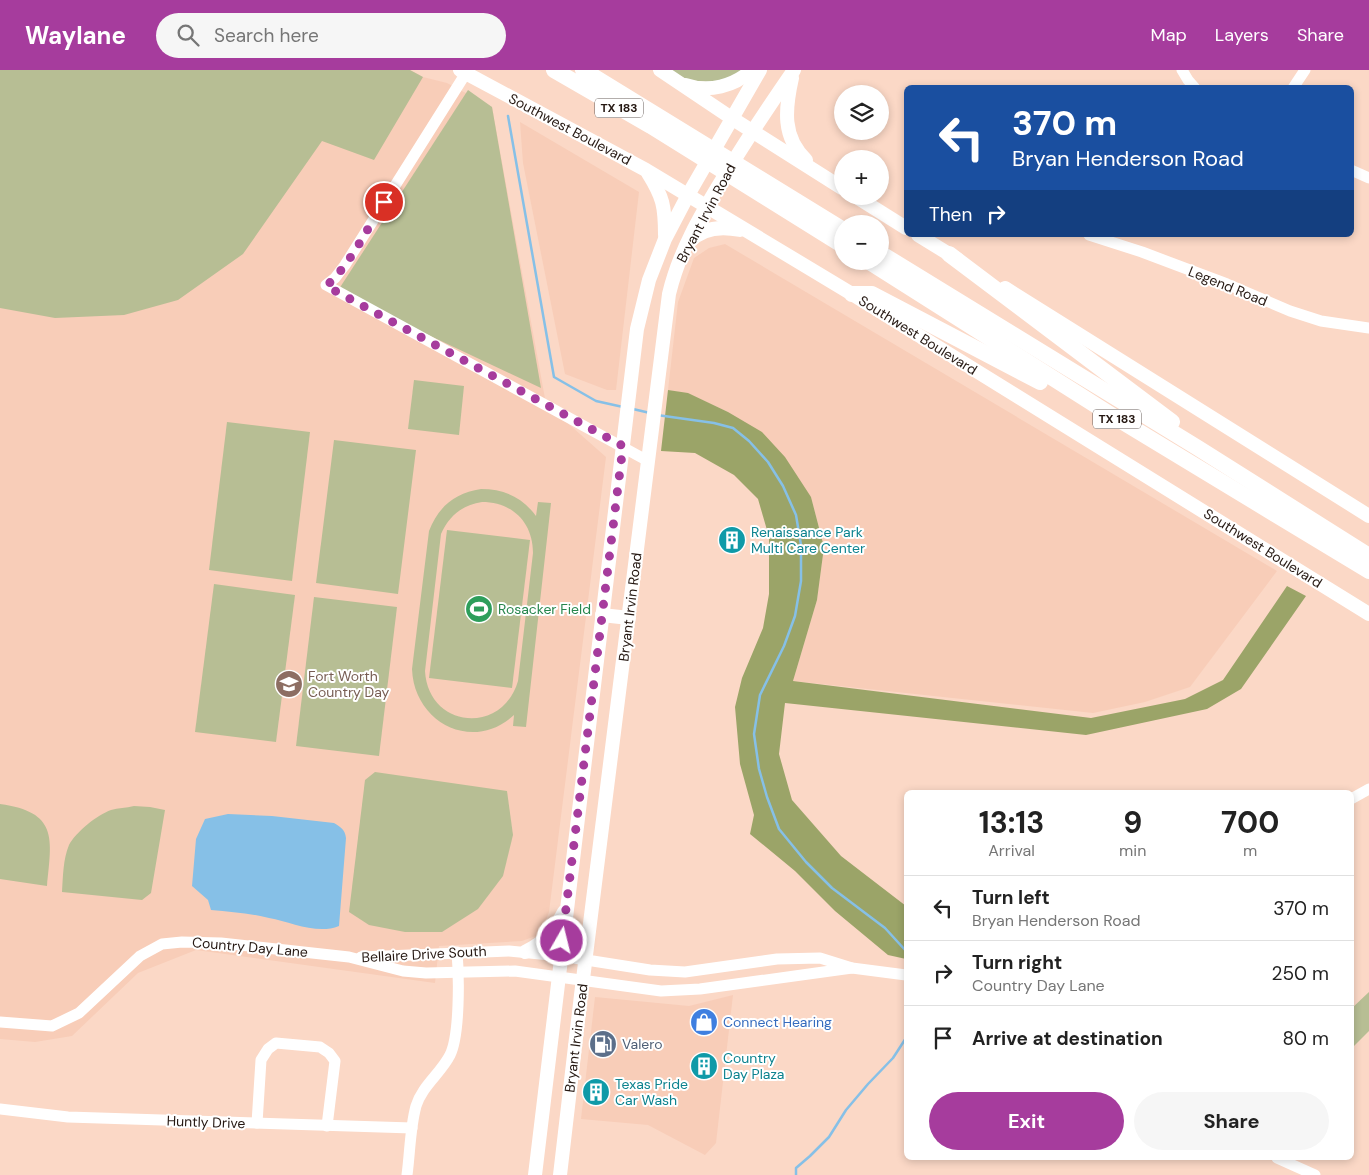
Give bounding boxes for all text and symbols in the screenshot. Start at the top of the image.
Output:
search box [156,13,506,58]
text: Waylane [25,20,126,51]
icon: search [174,21,202,49]
text: Search here [214,23,319,48]
text: Map [1151,23,1187,47]
text: Layers [1215,23,1269,47]
text: Share [1297,23,1344,47]
map controls [834,85,889,270]
button: layers [834,85,889,140]
street label: Southwest Boulevard [506,89,634,169]
road number: TX 183 [595,98,643,118]
text: 370 m [1012,100,1117,146]
icon: left [929,105,994,170]
text: Bryan Henderson Road [1012,144,1244,173]
button: + [834,150,889,205]
street label: Bryant Irvin Road [672,160,740,266]
pin [363,181,405,223]
icon: arrive [370,188,398,216]
icon: right [982,200,1010,228]
text: Then [929,202,972,227]
button: − [834,215,889,270]
street label: Legend Road [1186,262,1270,310]
street label: Southwest Boulevard [855,291,981,379]
road number: TX 183 [1093,409,1141,428]
street label: Southwest Boulevard [1200,504,1326,592]
place label: Renaissance Park Multi Care Center [751,523,865,557]
building icon: Renaissance Park Multi Care Center [717,525,747,555]
street label: Bryant Irvin Road [614,552,646,662]
sports icon: Rosacker Field [464,594,494,624]
place label: Rosacker Field [498,600,591,618]
place label: Fort Worth Country Day [308,667,390,701]
school or university icon: Fort Worth Country Day [274,669,304,699]
text: 13:13 [979,803,1044,842]
text: 9 [1123,803,1142,842]
text: 700 [1221,803,1279,842]
text: Arrival [988,840,1035,861]
text: min [1119,840,1146,861]
text: m [1243,840,1257,861]
text: Turn left [972,885,1050,910]
icon: left [929,894,957,922]
text: 370 m [1273,896,1329,921]
text: Bryan Henderson Road [972,910,1141,931]
position arrow [535,914,587,966]
street label: Country Day Lane [191,933,309,961]
street label: Bellaire Drive South [361,942,487,966]
text: Turn right [972,950,1062,975]
icon: right [929,959,957,987]
text: 250 m [1271,961,1329,986]
text: Country Day Lane [972,975,1105,996]
street label: Bryant Irvin Road [560,983,592,1093]
shop icon: Connect Hearing [689,1007,719,1037]
place label: Connect Hearing [723,1013,832,1031]
icon: arrive [929,1024,957,1052]
text: Arrive at destination [972,1026,1163,1051]
text: 80 m [1282,1026,1329,1051]
fuel station icon: Valero [588,1029,618,1059]
place label: Valero [622,1035,663,1053]
place label: Country Day Plaza [723,1049,784,1083]
building icon: Country Day Plaza [689,1051,719,1081]
place label: Texas Pride Car Wash [615,1075,688,1109]
building icon: Texas Pride Car Wash [581,1077,611,1107]
button: Exit [929,1092,1124,1150]
button: Share [1134,1092,1329,1150]
street label: Huntly Drive [166,1112,246,1132]

